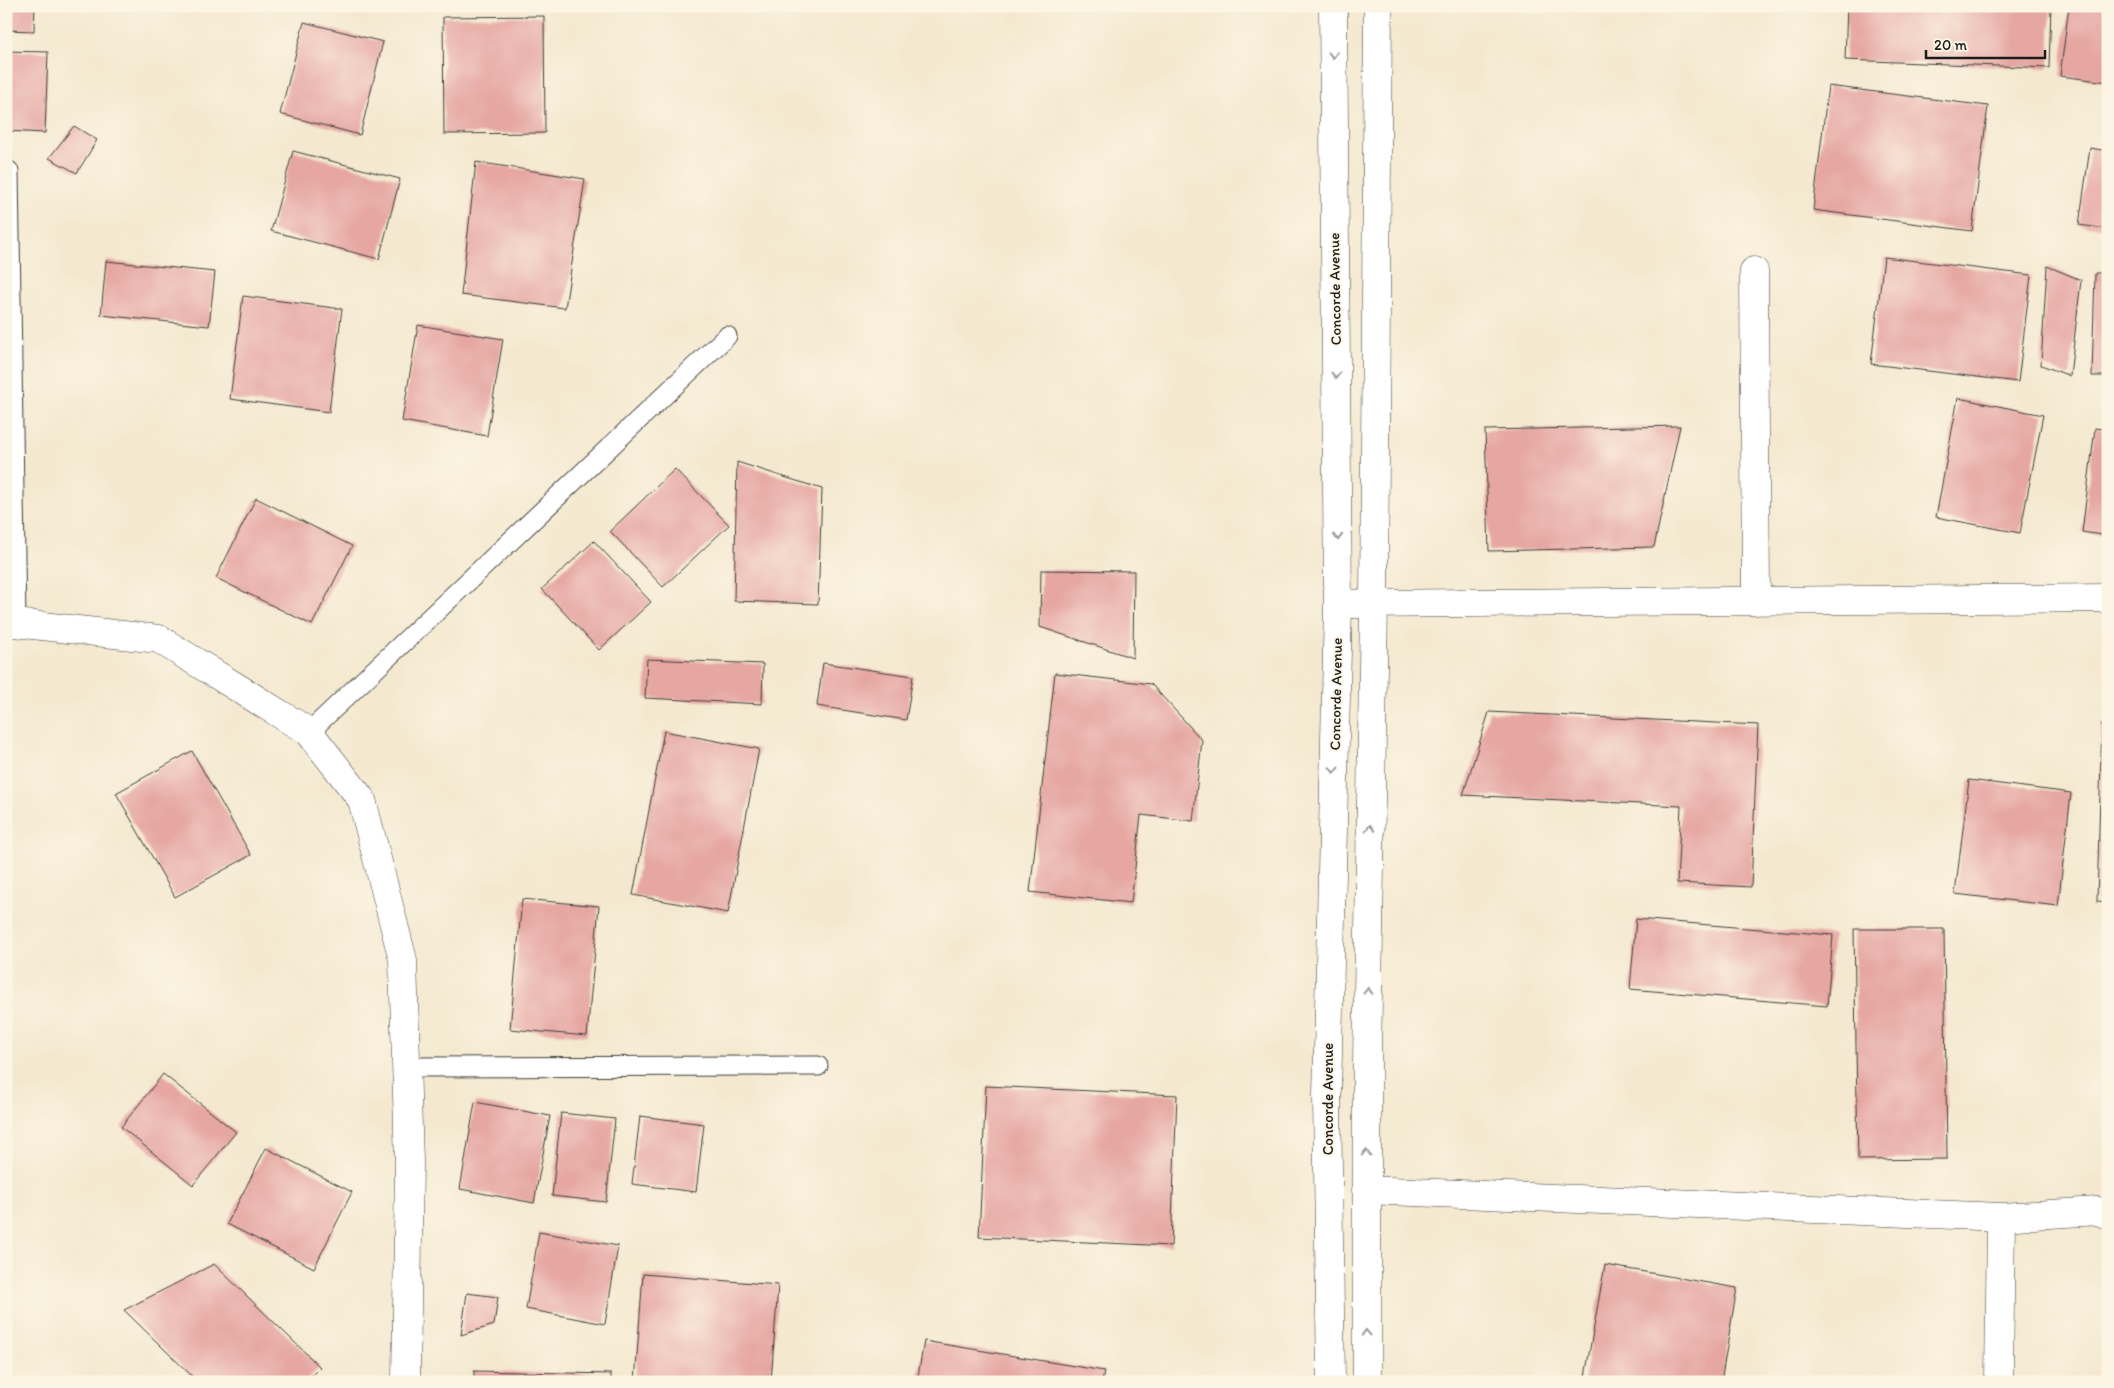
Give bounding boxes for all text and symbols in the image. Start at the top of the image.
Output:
scale bar [1926,28,2045,60]
text: 20 m [1934,36,1968,54]
one-way arrow [1328,52,1338,59]
street label: Concorde Avenue [1325,232,1345,346]
one-way arrow [1331,372,1341,379]
one-way arrow [1333,534,1343,542]
street label: Concorde Avenue [1326,637,1346,751]
one-way arrow [1329,766,1340,774]
one-way arrow [1365,824,1376,832]
one-way arrow [1363,986,1373,994]
street label: Concorde Avenue [1319,1043,1337,1155]
one-way arrow [1361,1149,1371,1156]
one-way arrow [1361,1329,1371,1336]

